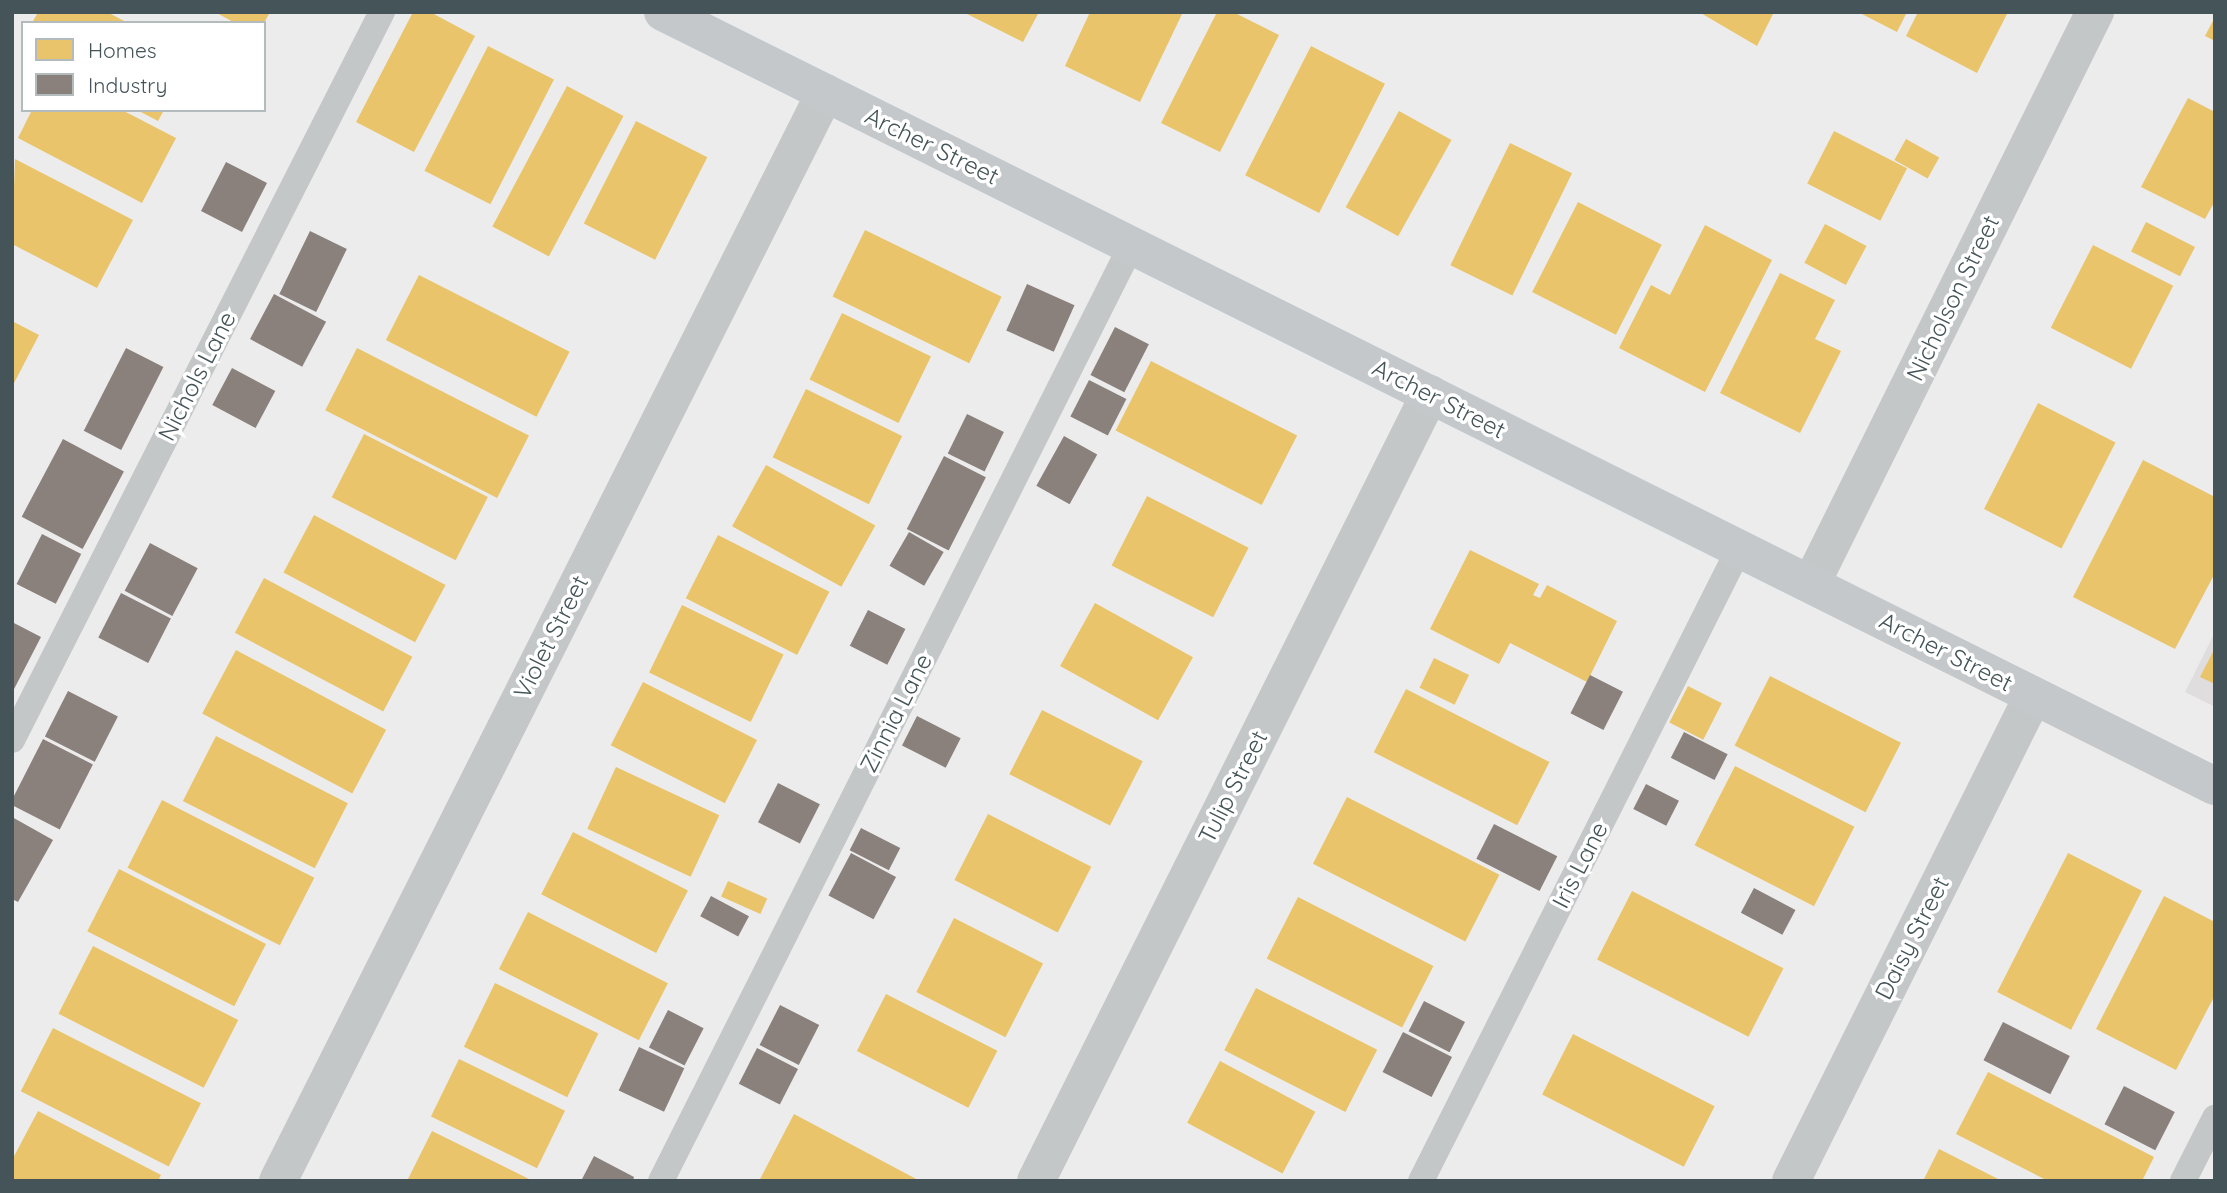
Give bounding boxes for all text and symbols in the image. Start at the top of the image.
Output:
legend [21,21,266,112]
text: Homes [88,37,157,63]
text: Industry [88,72,167,98]
street label: Archer Street [860,101,1004,191]
street label: Nicholson Street [1901,211,2005,385]
street label: Nichols Lane [152,307,242,445]
street label: Archer Street [1368,353,1510,445]
street label: Violet Street [508,570,594,704]
street label: Archer Street [1875,606,2017,698]
street label: Zinnia Lane [854,649,938,777]
street label: Tulip Street [1192,726,1274,848]
street label: Iris Lane [1546,817,1614,913]
street label: Daisy Street [1869,872,1955,1004]

